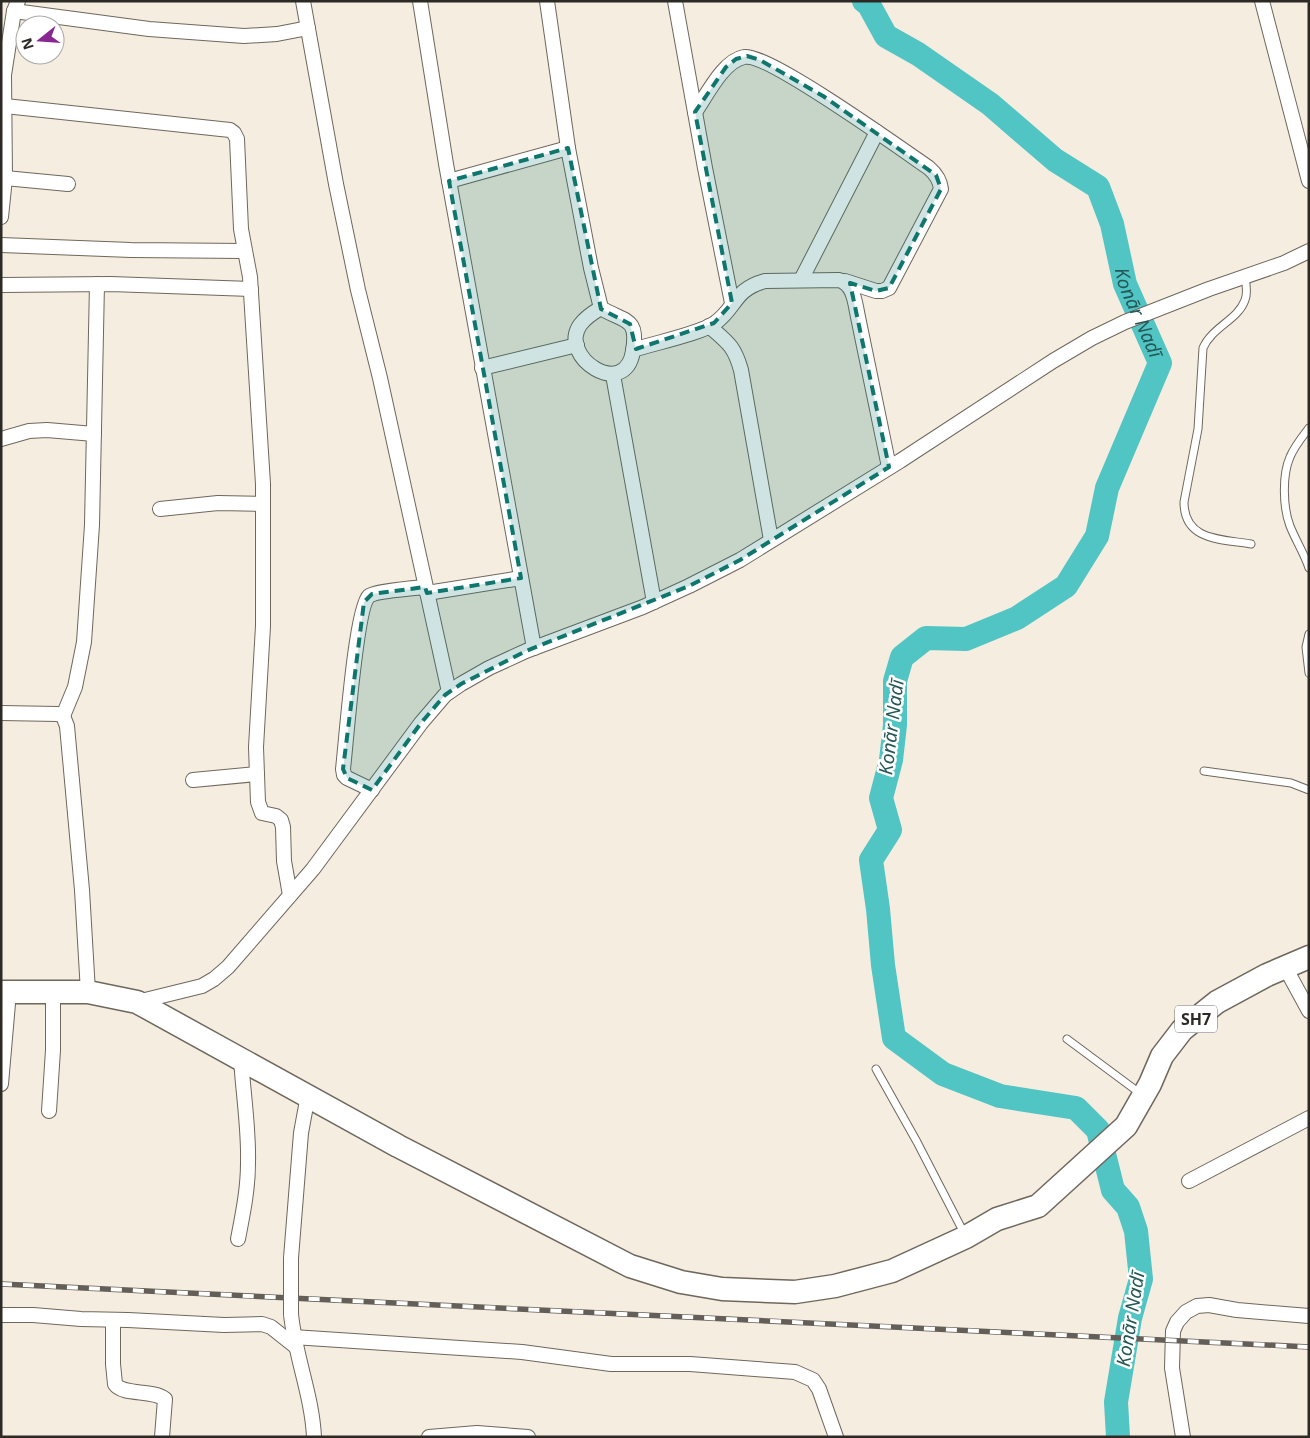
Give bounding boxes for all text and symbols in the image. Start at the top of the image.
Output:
north arrow [15,15,65,65]
text: N [16,36,38,52]
water label: Konār Nadī [1109,265,1170,364]
water label: Konār Nadī [872,676,910,776]
road number: SH7 [1175,1006,1217,1032]
water label: Konār Nadī [1110,1268,1151,1368]

